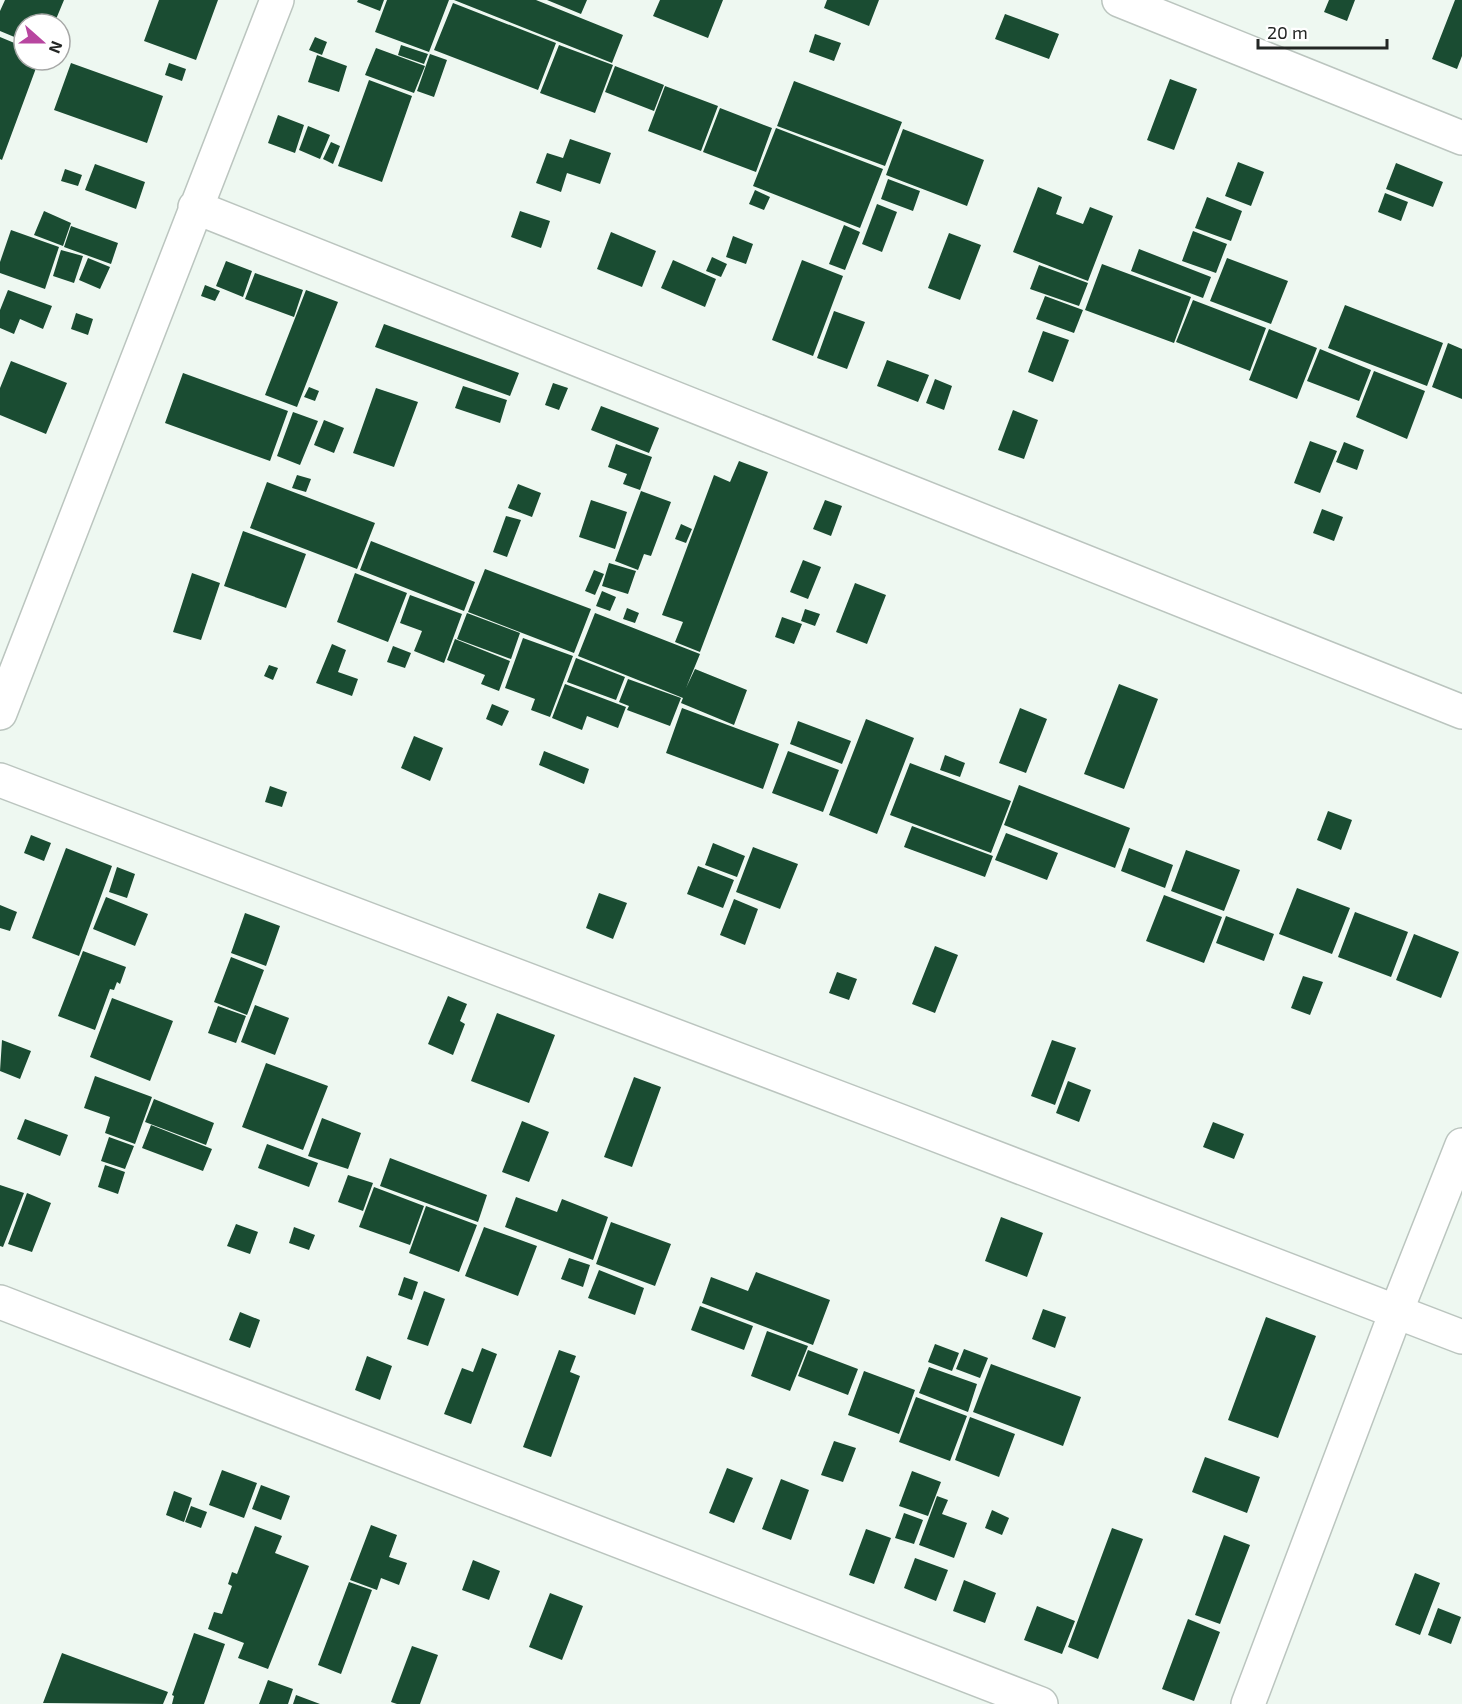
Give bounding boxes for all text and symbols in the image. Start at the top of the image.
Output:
north arrow [12,12,72,72]
scale bar [1258,12,1387,50]
text: 20 m [1267,21,1308,43]
text: N [46,39,67,56]

